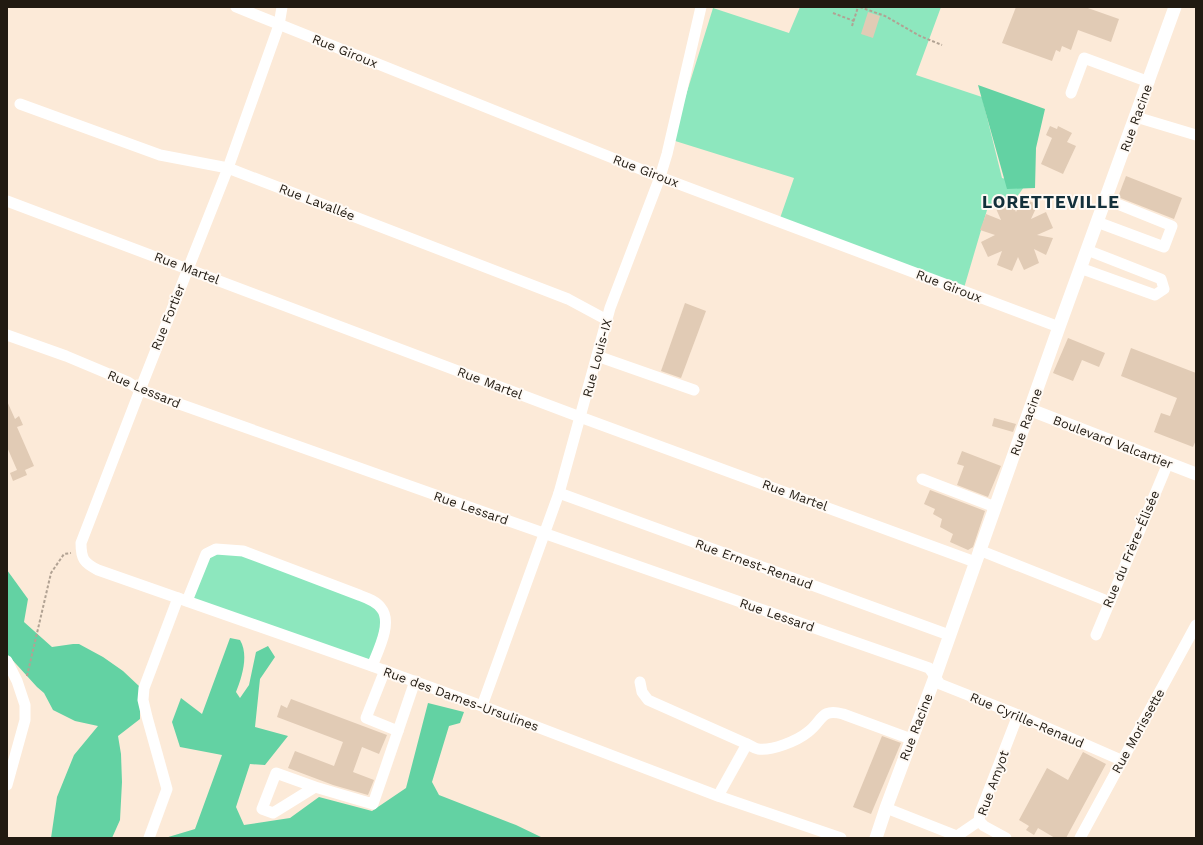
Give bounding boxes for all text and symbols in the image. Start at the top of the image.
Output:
street label: Rue Giroux [310,31,380,71]
street label: Rue Racine [1117,82,1155,154]
street label: Rue Giroux [611,152,681,190]
street label: Rue Lavallée [277,181,357,223]
district label: LORETTEVILLE [982,192,1120,212]
street label: Rue Martel [152,249,222,287]
street label: Rue Giroux [914,267,984,305]
street label: Rue Fortier [148,282,188,352]
street label: Rue Louis-IX [579,317,615,399]
street label: Rue Martel [455,364,525,402]
street label: Rue Lessard [105,367,183,411]
street label: Rue Racine [1007,386,1045,458]
street label: Boulevard Valcartier [1051,412,1175,472]
street label: Rue Martel [760,476,830,514]
street label: Rue Lessard [432,488,510,528]
street label: Rue du Frère-Élisée [1099,488,1162,610]
street label: Rue Ernest-Renaud [693,536,815,592]
street label: Rue Lessard [738,595,816,635]
street label: Rue des Dames-Ursulines [381,664,541,734]
street label: Rue Morissette [1109,686,1167,776]
street label: Rue Cyrille-Renaud [968,689,1086,751]
street label: Rue Racine [896,691,936,763]
street label: Rue Amyot [974,748,1012,818]

